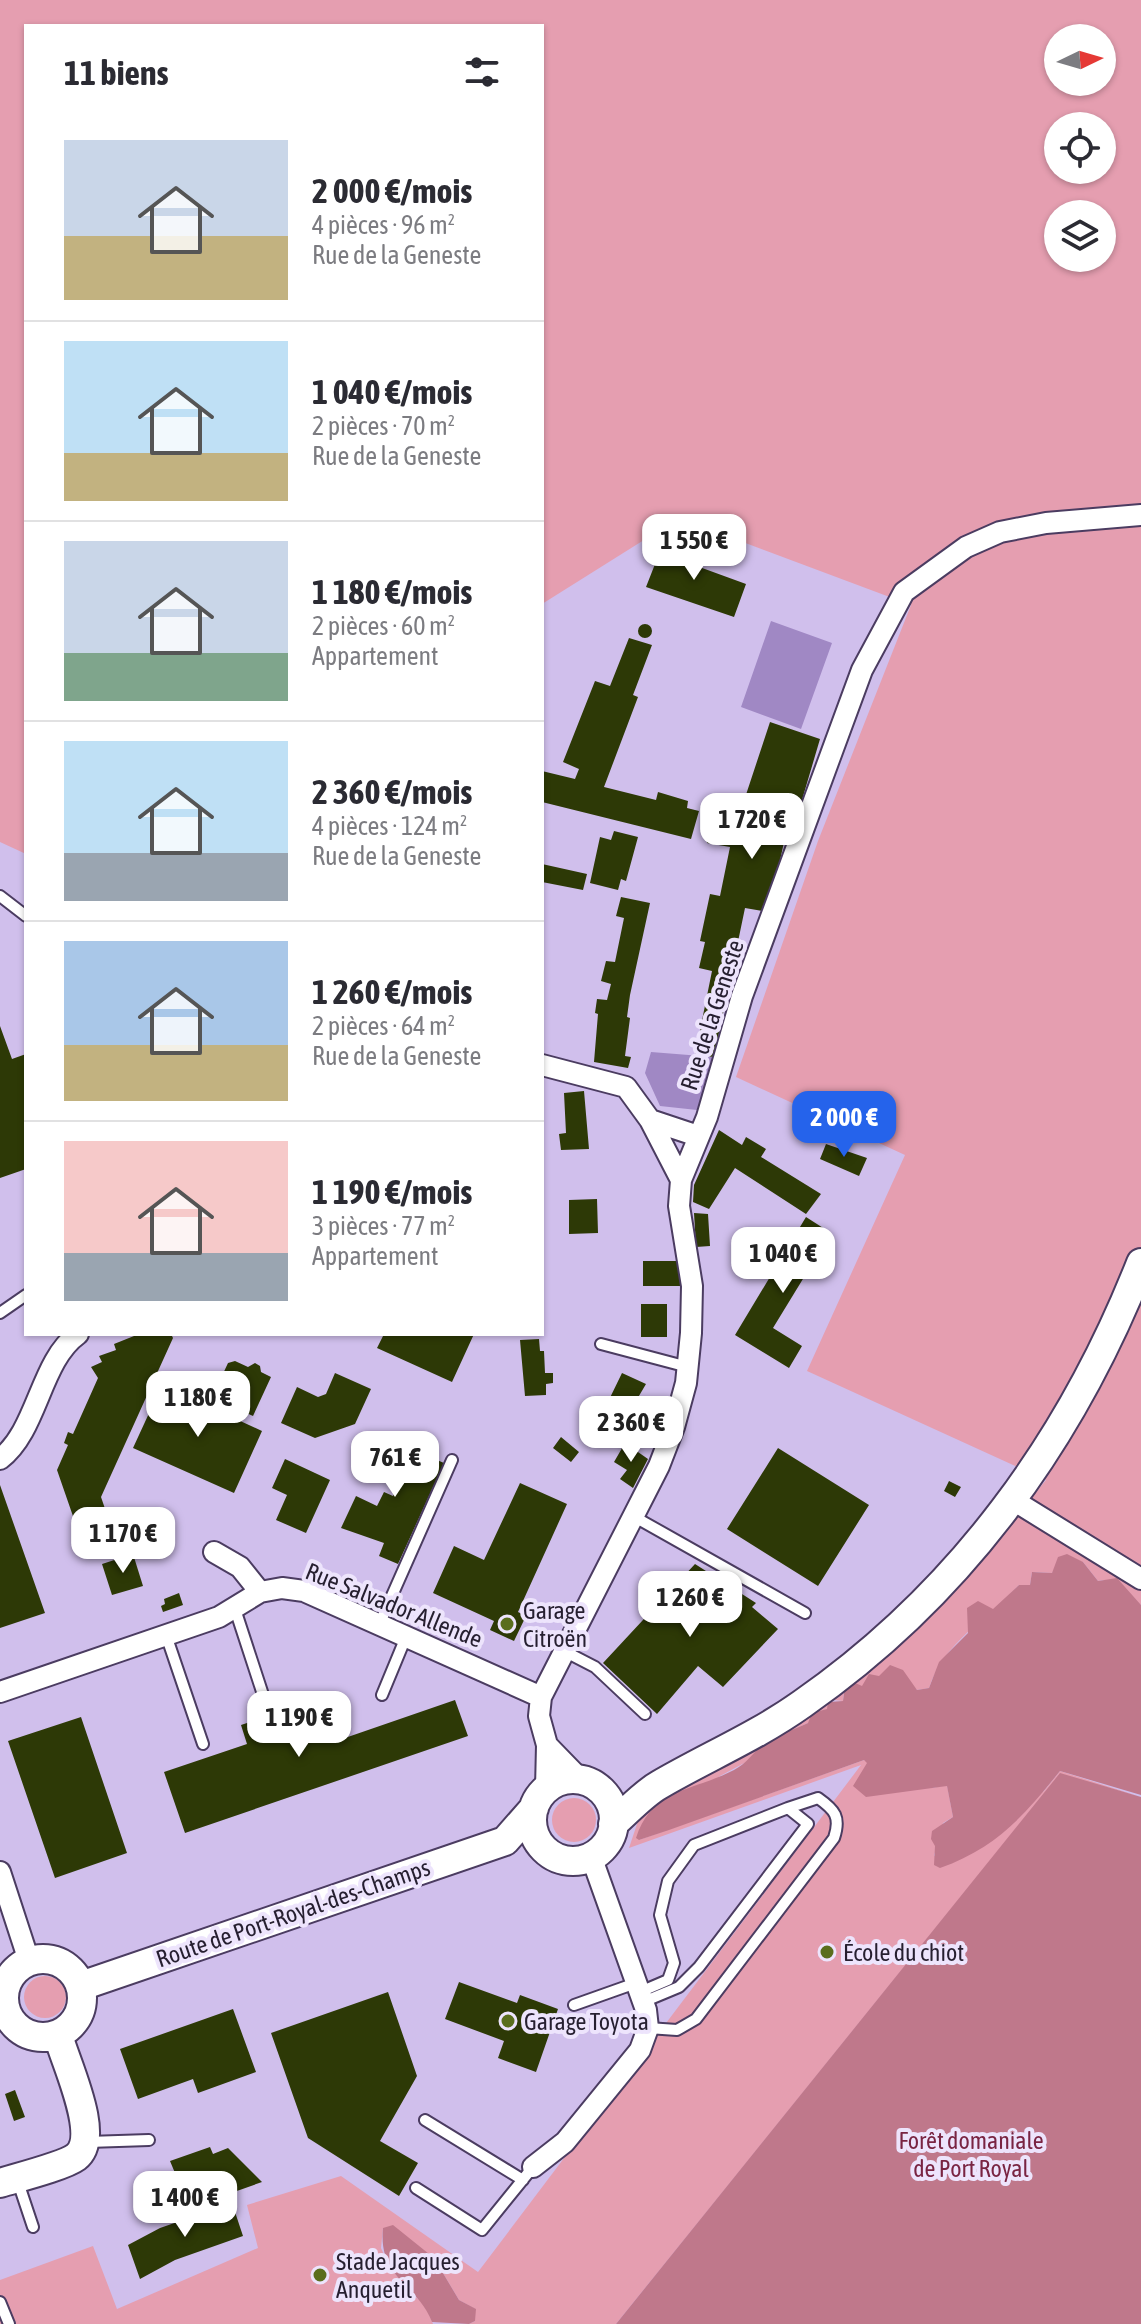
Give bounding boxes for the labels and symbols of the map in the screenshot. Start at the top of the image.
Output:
north arrow [1044,24,1116,96]
pin: 1 550 € [620,514,768,582]
pin: 1 720 € [678,793,826,861]
street label: Rue de la Geneste [675,936,749,1094]
pin: 2 000 € [770,1091,918,1159]
pin: 1 040 € [709,1227,857,1295]
pin: 1 180 € [124,1371,272,1439]
pin: 2 360 € [557,1396,705,1464]
pin: 761 € [339,1431,451,1499]
pin: 1 170 € [49,1507,197,1575]
street label: Rue Salvador Allende [302,1557,486,1653]
pin: 1 260 € [616,1571,764,1639]
place label: Garage Citroën [523,1597,587,1652]
marker: Garage Citroën [498,1615,516,1633]
pin: 1 190 € [225,1691,373,1759]
street label: Route de Port-Royal-des-Champs [153,1853,433,1973]
place label: École du chiot [843,1939,964,1966]
marker: École du chiot [818,1943,836,1961]
place label: Garage Toyota [524,2008,649,2035]
marker: Garage Toyota [499,2012,517,2030]
park label: Forêt domaniale de Port Royal [898,2127,1044,2182]
pin: 1 400 € [111,2171,259,2239]
place label: Stade Jacques Anquetil [336,2248,460,2303]
marker: Stade Jacques Anquetil [311,2266,329,2284]

